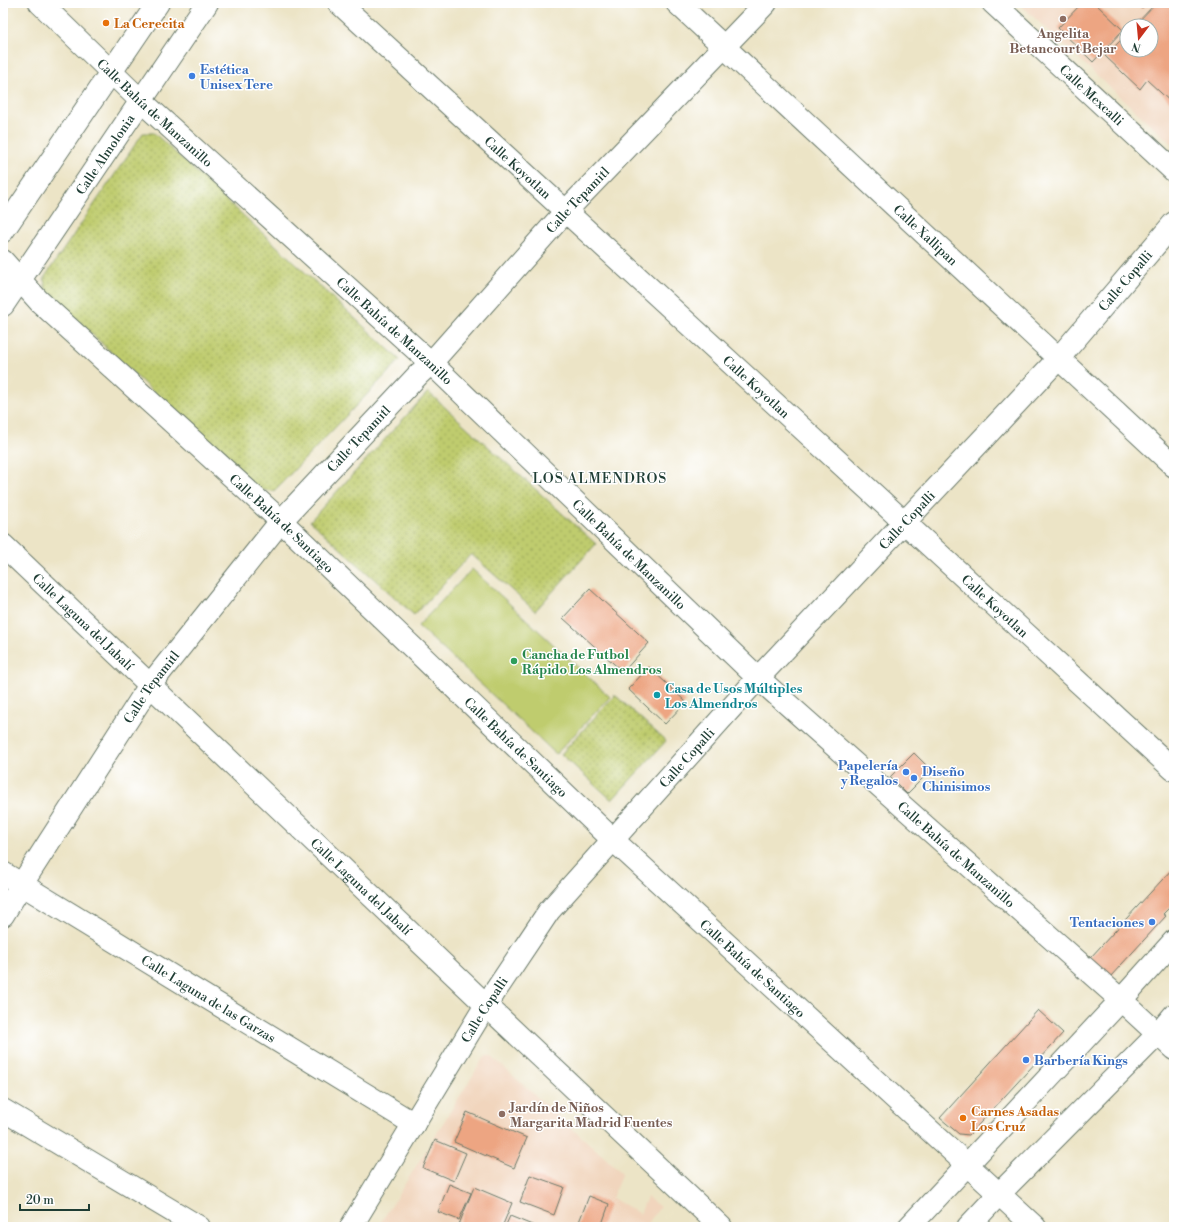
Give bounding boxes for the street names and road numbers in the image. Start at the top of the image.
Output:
street label: Calle Bahía de Manzanillo [93,56,216,171]
street label: Calle Mexcalli [1056,62,1127,129]
street label: Calle Almolonia [73,111,139,198]
street label: Calle Koyotlan [481,133,554,203]
street label: Calle Tepamitl [543,164,613,237]
street label: Calle Xallipan [890,202,961,269]
street label: Calle Copalli [1095,248,1156,315]
street label: Calle Bahía de Manzanillo [333,274,456,388]
street label: Calle Koyotlan [719,353,793,422]
street label: Calle Tepamitl [324,403,394,476]
street label: Calle Bahía de Santiago [226,471,337,577]
street label: Calle Copalli [876,488,939,553]
street label: Calle Bahía de Manzanillo [568,496,689,613]
street label: Calle Laguna del Jabalí [29,570,137,675]
street label: Calle Koyotlan [958,572,1031,641]
street label: Calle Tepamitl [121,648,183,727]
street label: Calle Bahía de Santiago [460,694,571,801]
street label: Calle Copalli [656,725,718,792]
street label: Calle Bahía de Manzanillo [894,798,1018,911]
street label: Calle Laguna del Jabalí [307,835,415,939]
street label: Calle Bahía de Santiago [696,917,808,1021]
street label: Calle Laguna de las Garzas [138,952,279,1047]
street label: Calle Copalli [458,974,512,1046]

